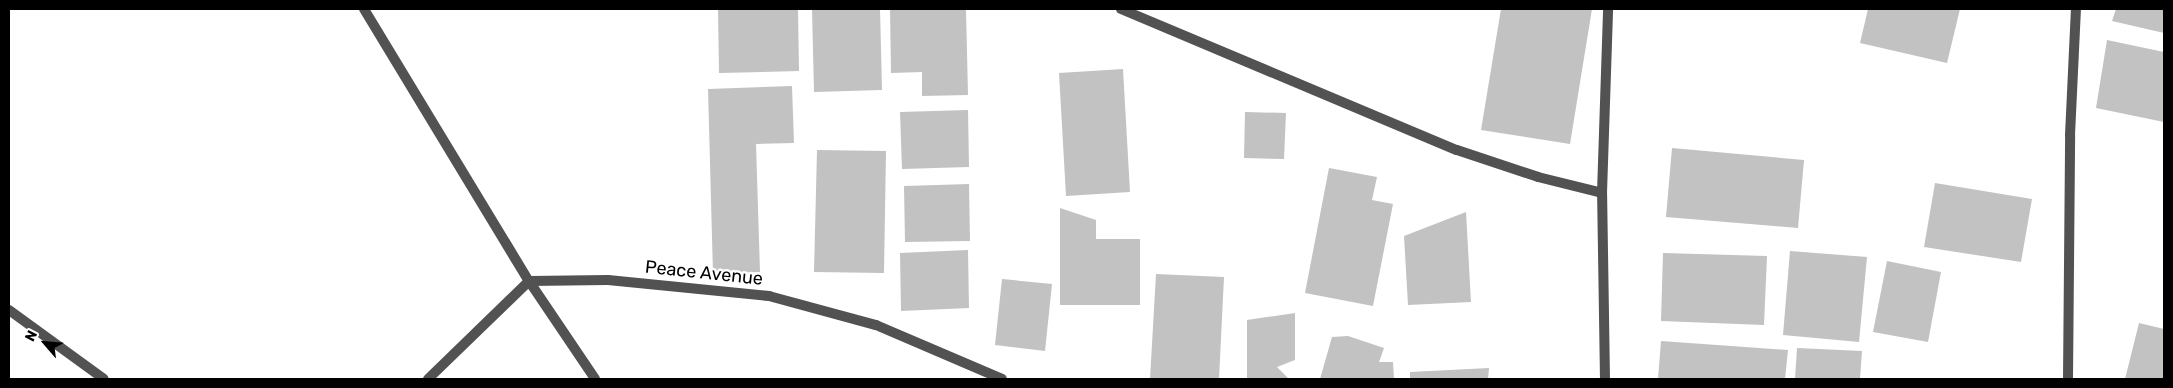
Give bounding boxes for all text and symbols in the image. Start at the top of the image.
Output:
street label: Peace Avenue [644,256,764,290]
north arrow [20,318,70,368]
text: N [21,328,41,344]

